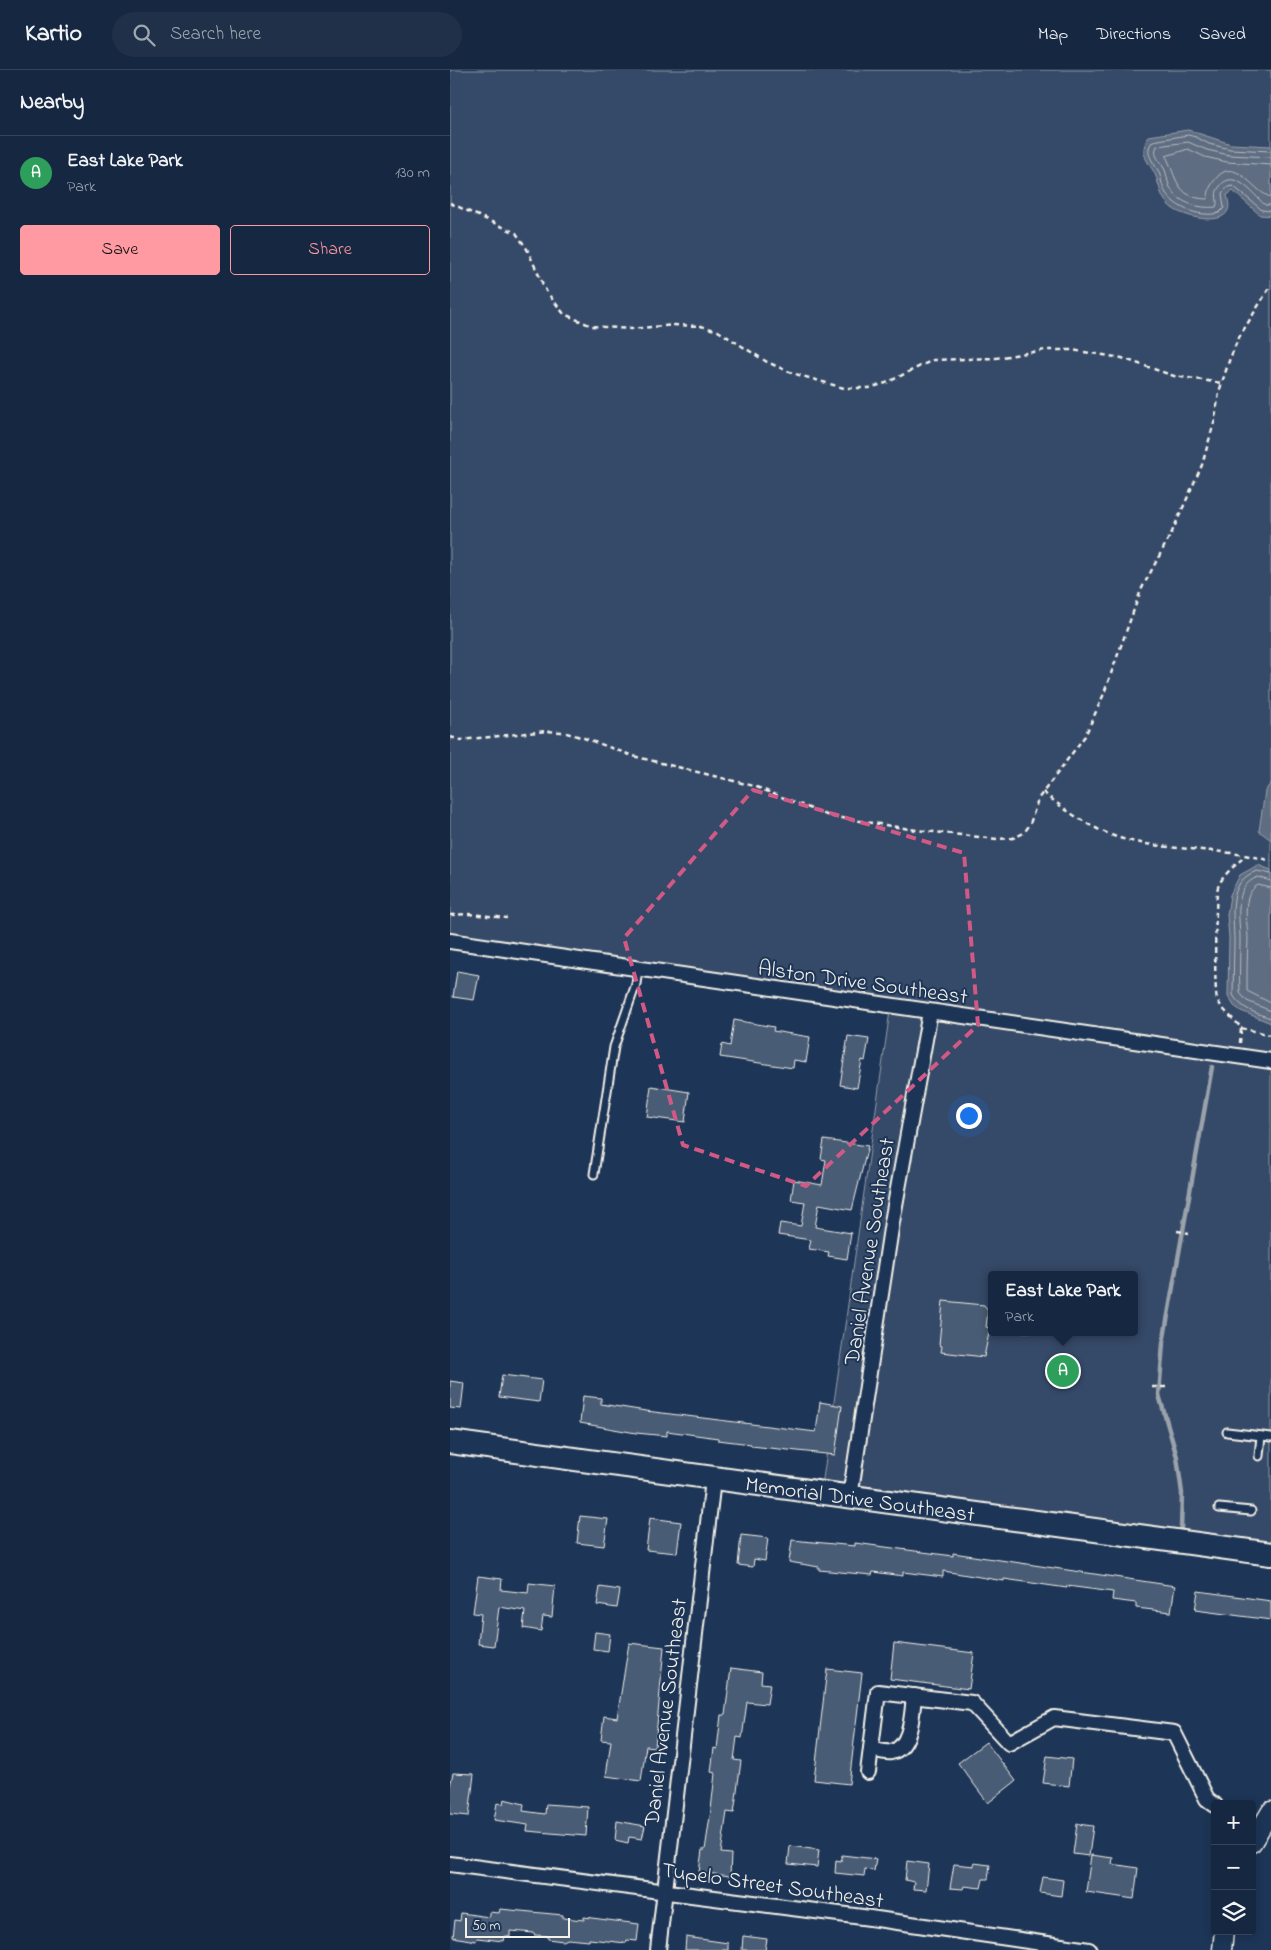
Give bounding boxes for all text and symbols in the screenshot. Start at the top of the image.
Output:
search box [112,12,462,57]
text: Kartio [25,17,82,52]
icon: search [130,21,158,49]
text: Search here [170,21,261,48]
text: Map [1038,22,1068,48]
text: Directions [1096,22,1171,48]
text: Saved [1199,22,1246,48]
text: Nearby [20,88,84,118]
text: East Lake Park [67,148,183,175]
text: A [31,161,41,185]
text: 130 m [395,161,430,185]
text: Park [67,175,96,199]
button: Save [20,225,220,275]
button: Share [230,225,430,275]
street label: Alston Drive Southeast [756,953,970,1015]
your location [956,1103,982,1129]
street label: Daniel Avenue Southeast [837,1135,905,1368]
popup [988,1271,1138,1336]
text: East Lake Park [1005,1278,1121,1305]
text: Park [1005,1305,1034,1329]
pin: A [1047,1352,1079,1390]
street label: Memorial Drive Southeast [743,1469,977,1533]
street label: Daniel Avenue Southeast [637,1596,697,1829]
map controls [1211,1800,1256,1935]
button: + [1211,1800,1256,1845]
button: − [1211,1845,1256,1890]
street label: Tupelo Street Southeast [660,1856,886,1918]
button: layers [1211,1890,1256,1935]
scale bar [465,1915,570,1938]
text: 50 m [472,1916,500,1937]

